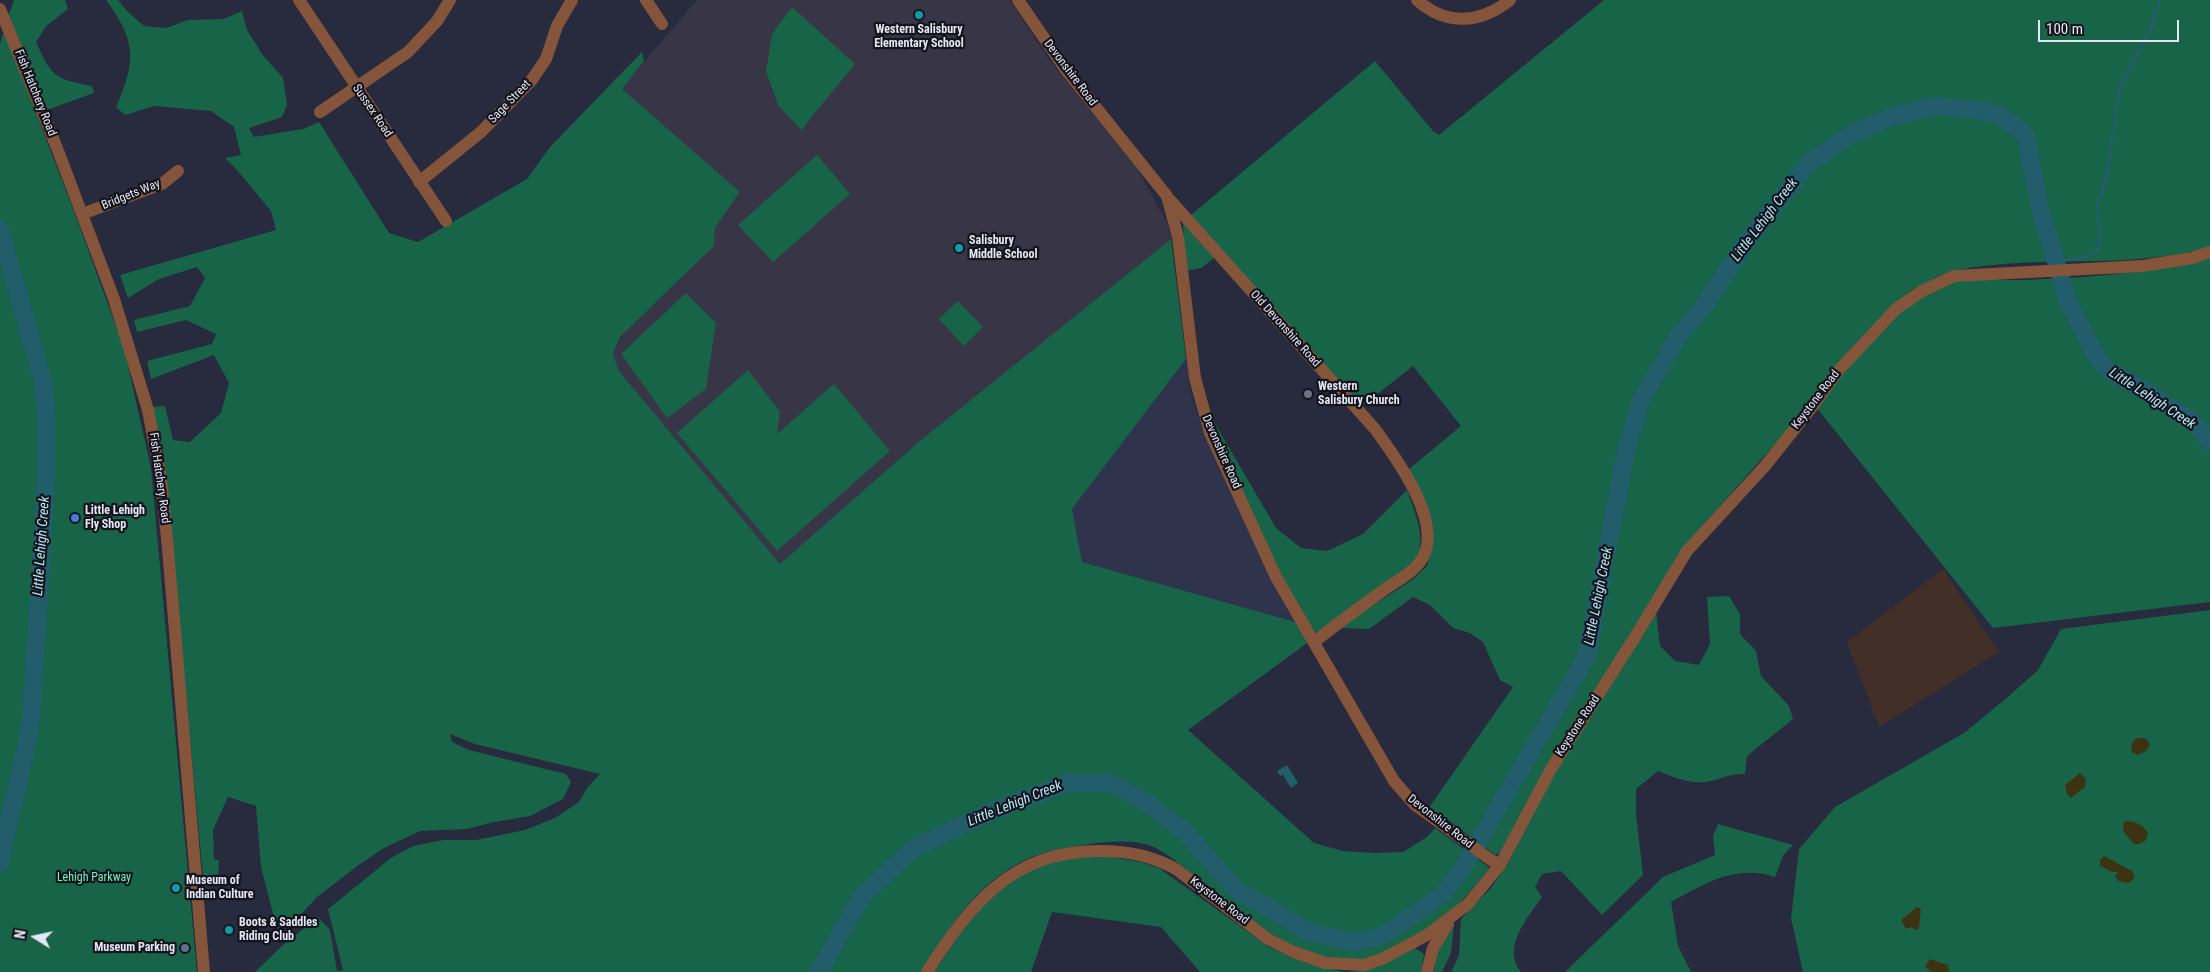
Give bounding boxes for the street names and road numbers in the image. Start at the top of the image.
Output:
street label: Devonshire Road [1040,37,1100,109]
street label: Fish Hatchery Road [11,48,59,138]
street label: Sage Street [486,77,534,127]
street label: Sussex Road [349,82,395,140]
street label: Bridgets Way [100,177,162,213]
street label: Old Devonshire Road [1247,288,1323,370]
street label: Keystone Road [1789,368,1843,432]
street label: Devonshire Road [1198,413,1244,491]
street label: Fish Hatchery Road [145,432,173,524]
street label: Keystone Road [1553,693,1603,759]
street label: Devonshire Road [1404,792,1476,852]
street label: Keystone Road [1187,874,1251,928]

